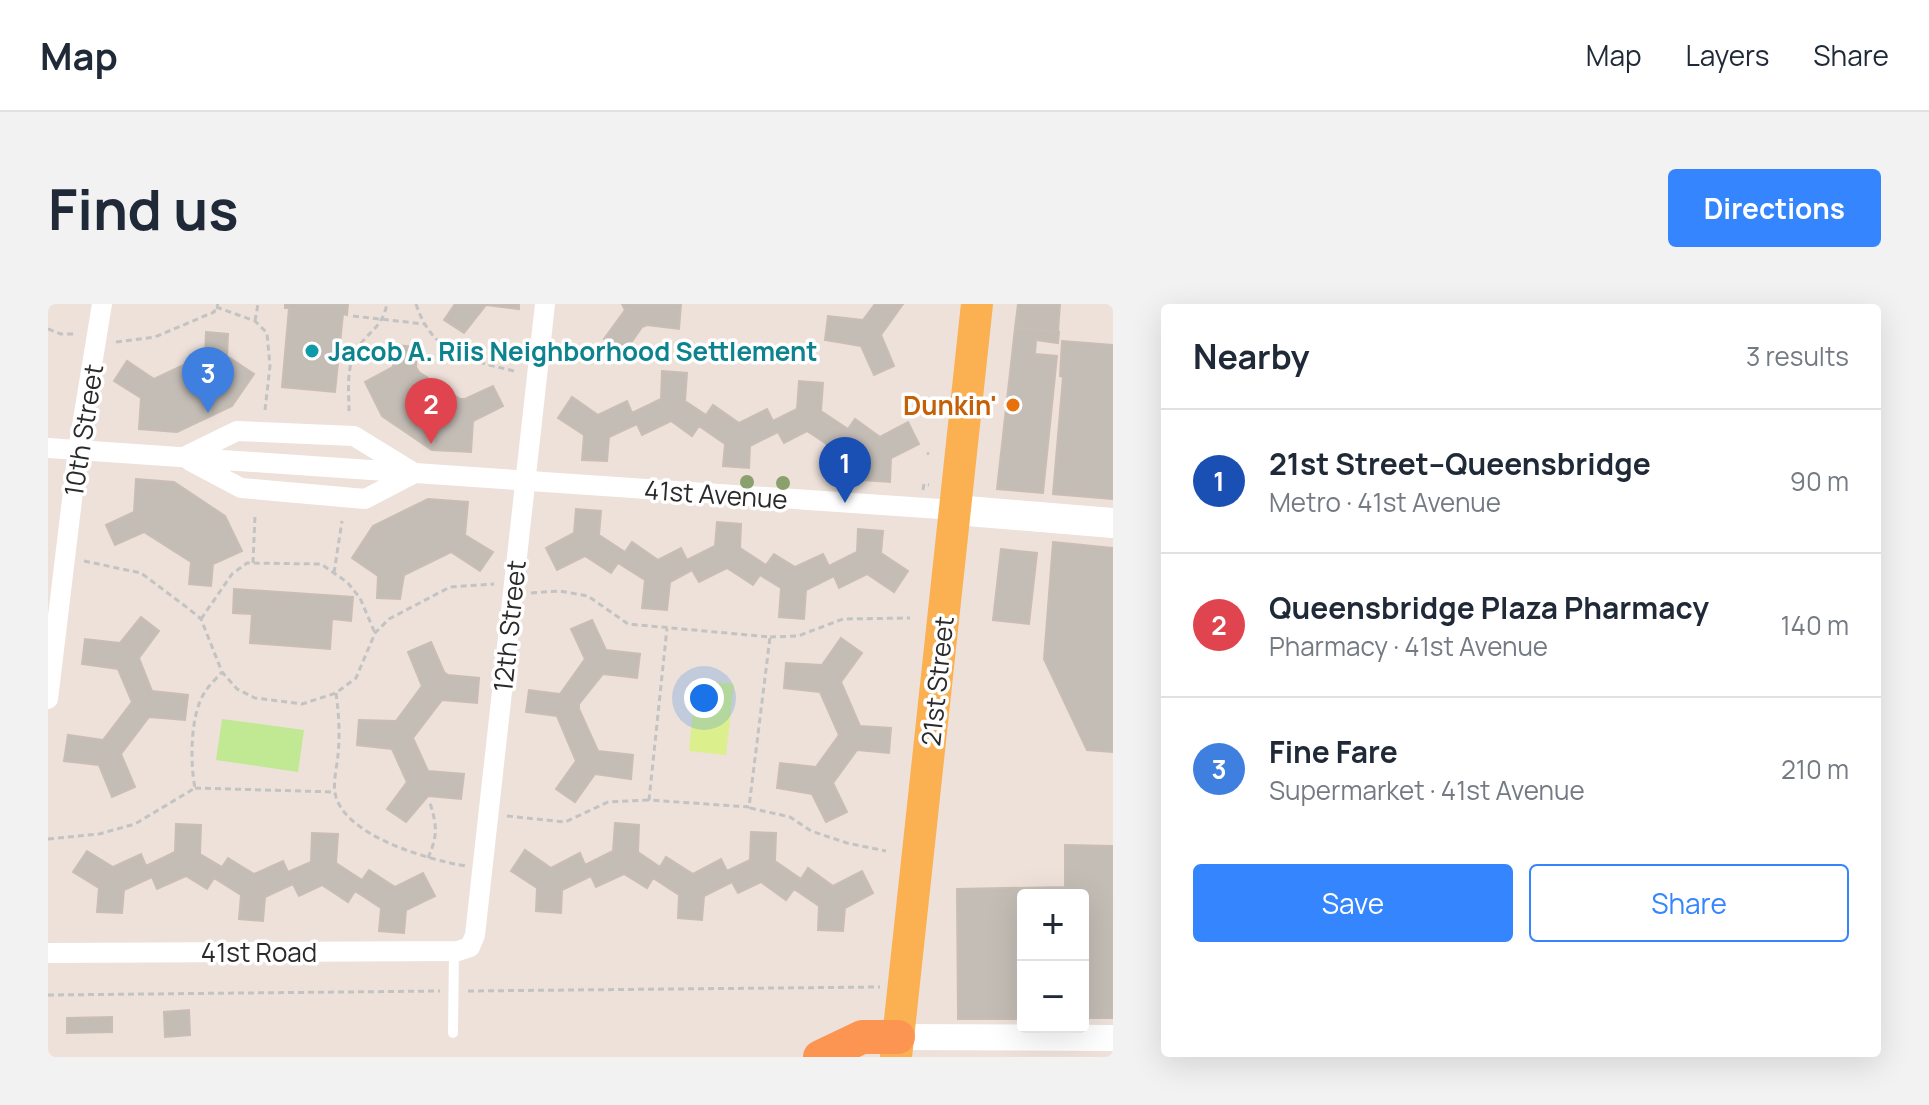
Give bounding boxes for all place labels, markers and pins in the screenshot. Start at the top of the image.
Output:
place label: Jacob A. Riis Neighborhood Settlement [328,333,818,369]
marker: Jacob A. Riis Neighborhood Settlement [303,342,321,360]
pin: 3 [182,347,234,413]
pin: 2 [405,378,457,444]
place label: Dunkin' [903,387,997,423]
marker: Dunkin' [1004,396,1022,414]
pin: 1 [819,437,871,503]

